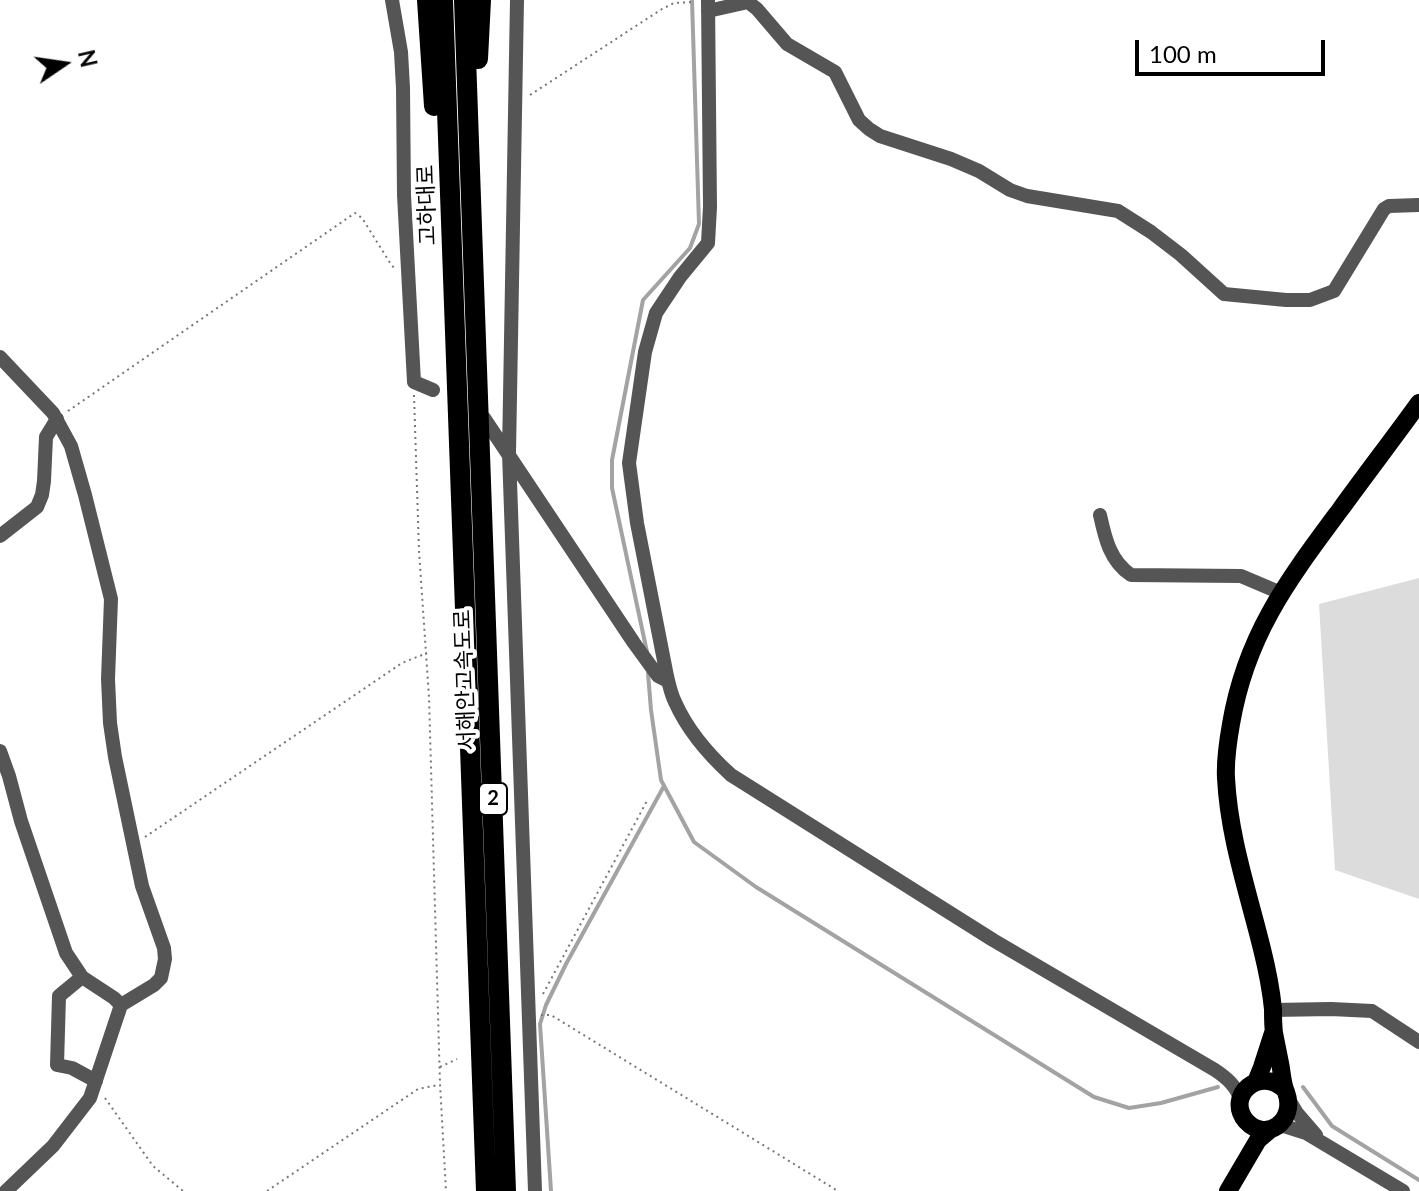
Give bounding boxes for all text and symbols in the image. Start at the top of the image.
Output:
north arrow [24,24,104,104]
scale bar [1139,24,1329,74]
text: 100 m [1149,39,1217,68]
text: N [73,47,103,70]
street label: 고하대로 [412,164,442,246]
street label: 서해안고속도로 [449,609,481,751]
road number: 2 [479,783,507,815]

